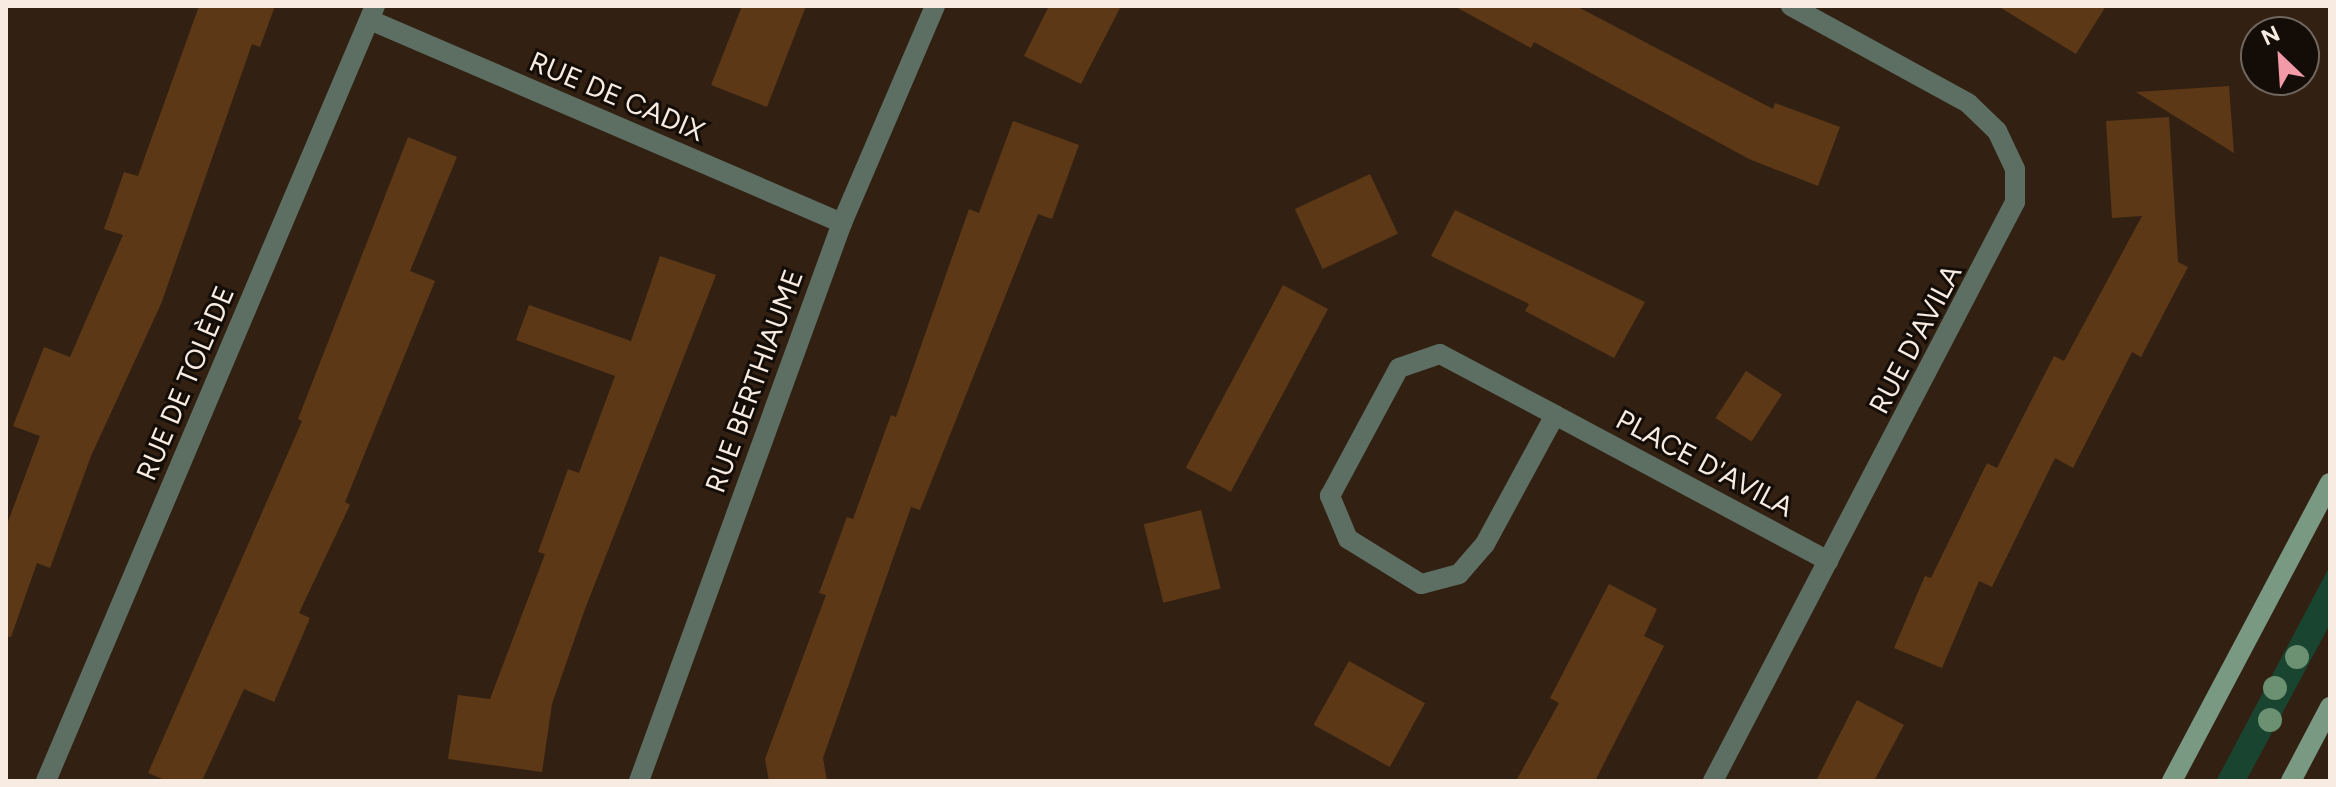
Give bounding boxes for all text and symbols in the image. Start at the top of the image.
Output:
north arrow [2240,16,2320,96]
text: N [2257,20,2284,51]
street label: RUE DE CADIX [524,44,710,148]
street label: RUE D'AVILA [1862,259,1968,419]
street label: RUE BERTHIAUME [698,265,810,497]
street label: RUE DE TOLÈDE [129,281,241,485]
street label: PLACE D'AVILA [1611,402,1799,524]

